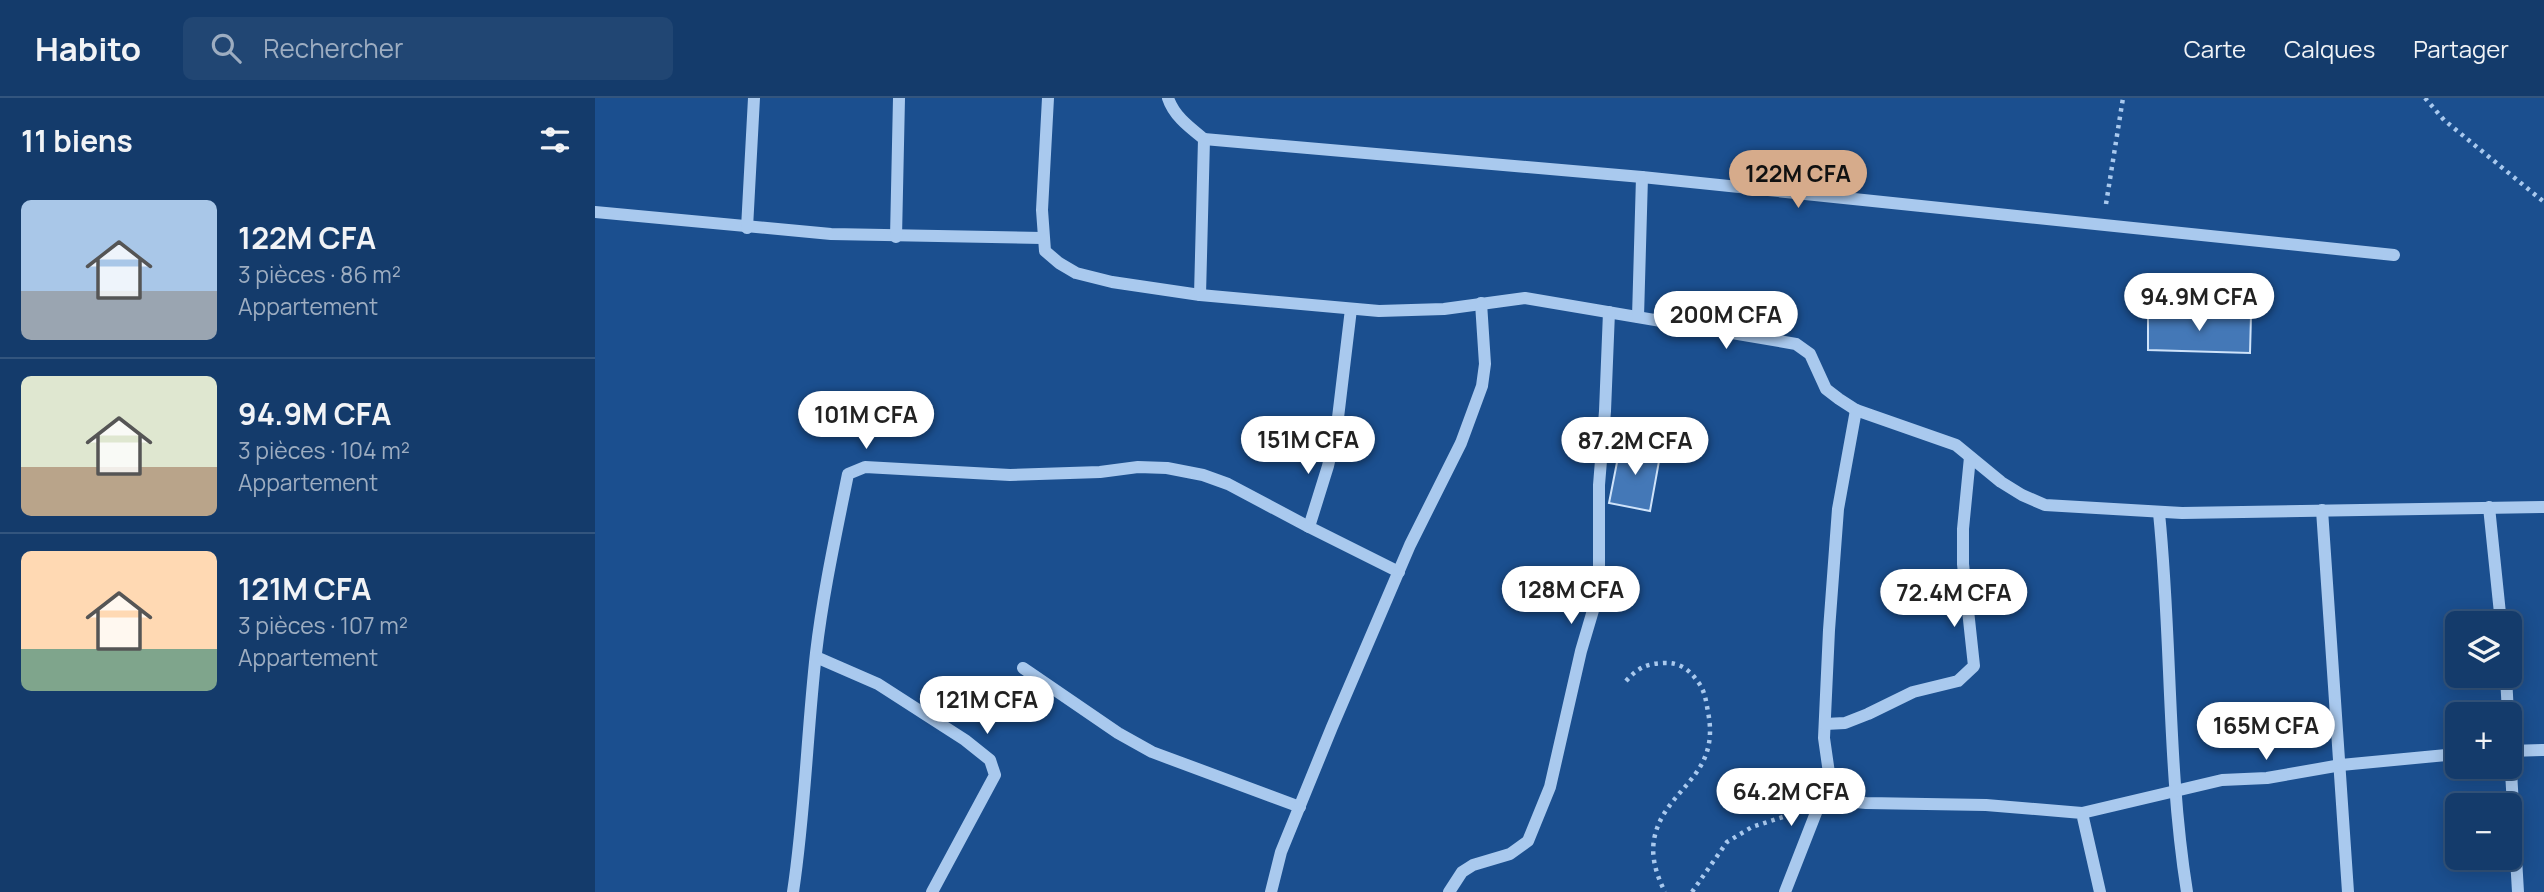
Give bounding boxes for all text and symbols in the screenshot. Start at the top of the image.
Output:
search box [183,17,673,80]
text: Habito [35,26,141,71]
icon: search [207,29,245,67]
text: Rechercher [263,30,403,66]
text: Carte [2184,32,2246,65]
text: Calques [2284,32,2375,65]
text: Partager [2413,32,2509,65]
text: 11 biens [21,120,133,161]
icon: filters [536,121,574,159]
pin: 122M CFA [1726,150,1870,210]
text: 122M CFA [1745,157,1851,189]
text: 122M CFA [238,217,376,258]
icon: home [77,228,161,312]
text: 3 pièces · 86 m² [238,258,401,290]
pin: 94.9M CFA [2119,274,2279,333]
text: 94.9M CFA [2140,280,2258,312]
text: Appartement [238,290,378,322]
pin: 200M CFA [1654,292,1798,351]
text: 200M CFA [1670,298,1782,330]
pin: 101M CFA [794,392,938,451]
text: 94.9M CFA [238,393,391,434]
text: 101M CFA [814,398,918,430]
icon: home [77,404,161,488]
pin: 151M CFA [1236,416,1380,476]
pin: 87.2M CFA [1555,418,1715,477]
text: 151M CFA [1257,423,1359,455]
text: 87.2M CFA [1577,424,1693,456]
text: 3 pièces · 104 m² [238,434,410,466]
text: Appartement [238,466,378,498]
pin: 128M CFA [1499,566,1643,626]
text: 121M CFA [238,568,371,609]
pin: 72.4M CFA [1874,570,2034,629]
text: 128M CFA [1518,573,1624,605]
text: 72.4M CFA [1896,576,2012,608]
icon: home [77,579,161,663]
text: 3 pièces · 107 m² [238,609,408,641]
map controls [2445,611,2522,870]
button: layers [2445,611,2522,688]
text: Appartement [238,641,378,673]
pin: 121M CFA [915,676,1059,736]
text: 121M CFA [936,683,1038,715]
pin: 165M CFA [2194,702,2338,762]
button: + [2445,702,2522,779]
text: 165M CFA [2213,709,2319,741]
pin: 64.2M CFA [1711,768,1871,828]
text: 64.2M CFA [1733,775,1850,807]
button: − [2445,793,2522,870]

